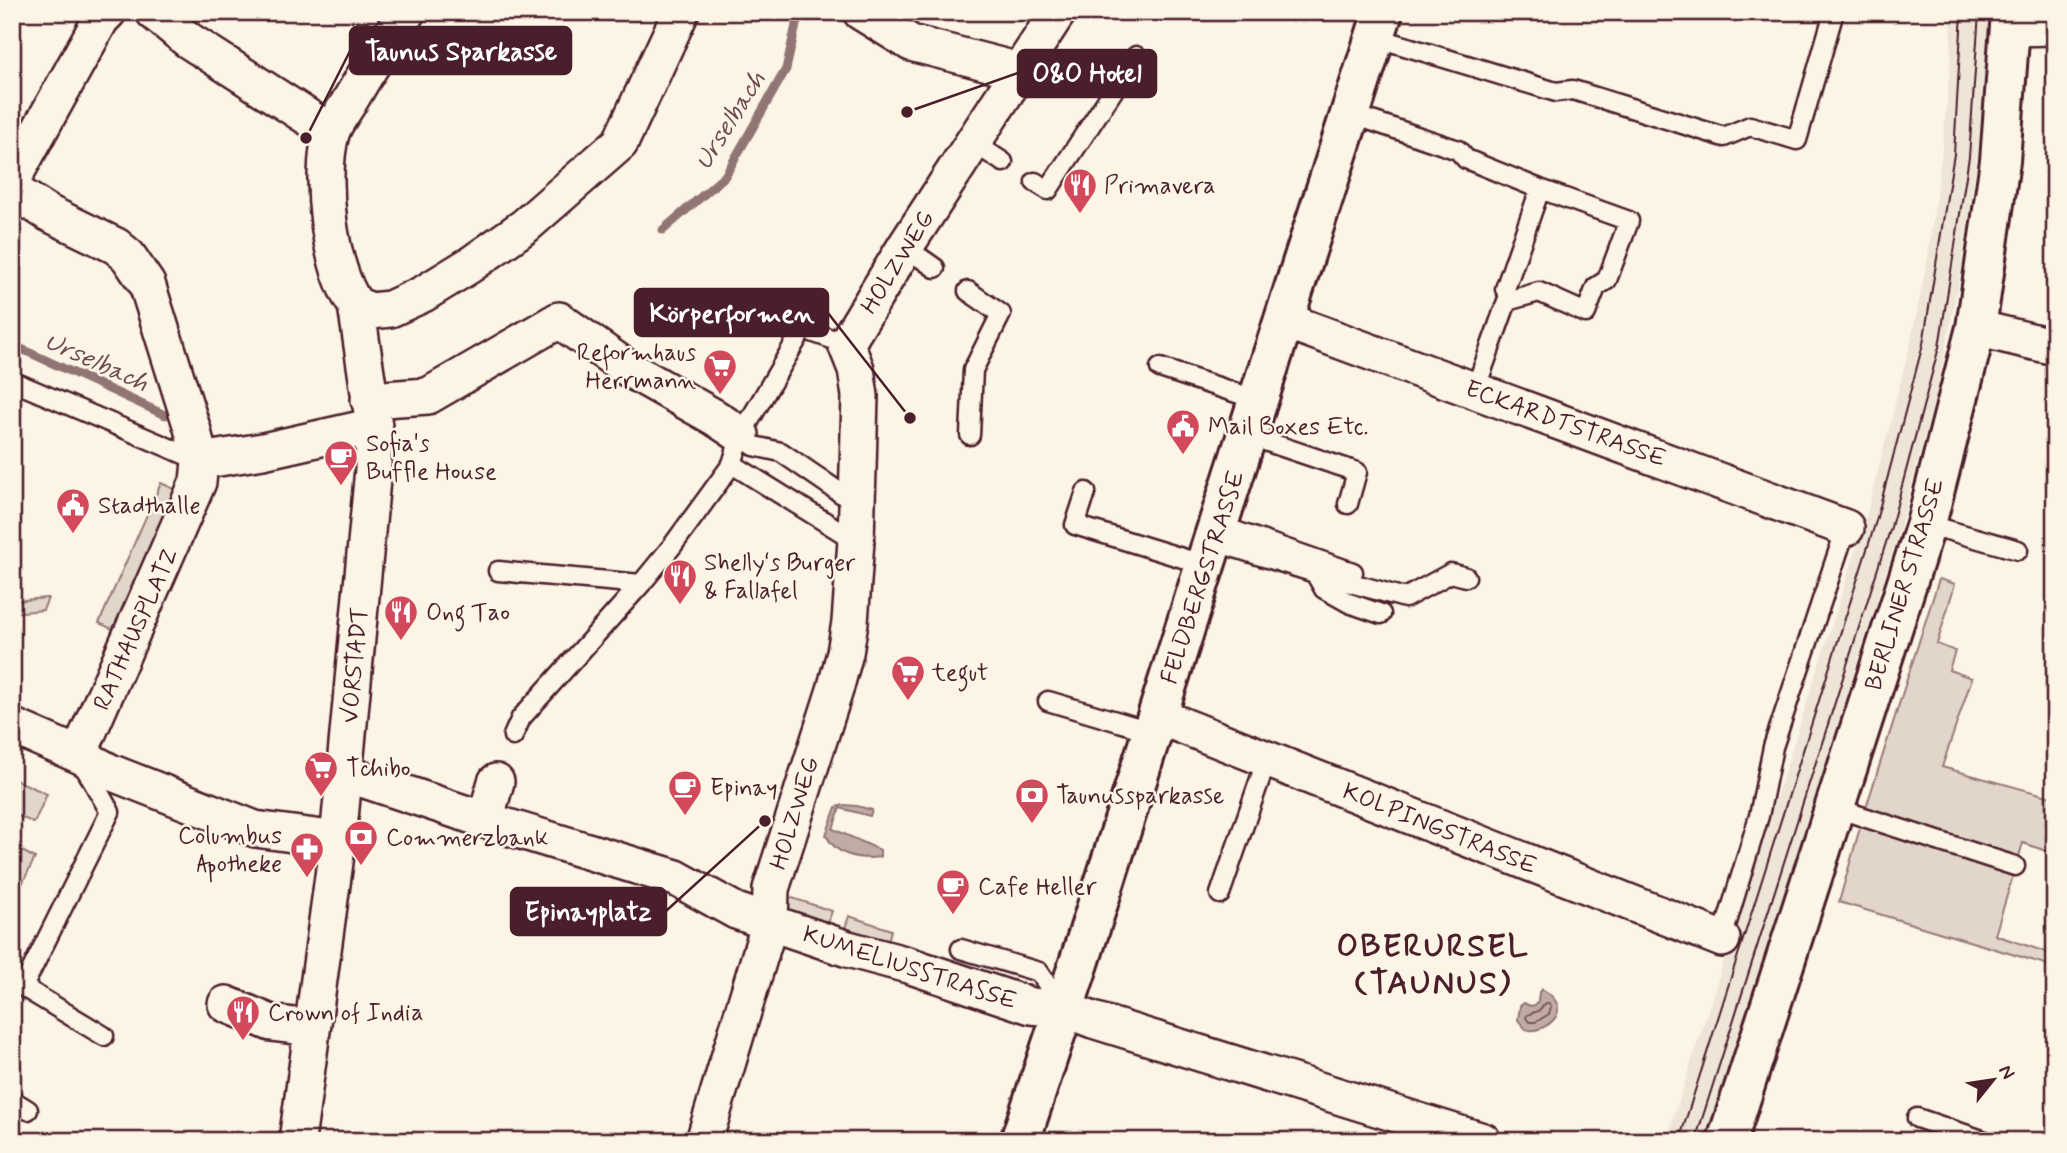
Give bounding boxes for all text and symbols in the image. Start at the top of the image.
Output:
callout: Taunus Sparkasse [350,27,571,74]
text: Taunus Sparkasse [365,36,557,70]
callout: O&O Hotel [1018,50,1156,97]
text: O&O Hotel [1032,58,1142,92]
water label: Urselbach [687,65,774,177]
restaurant icon: Primavera [1061,166,1099,215]
place label: Primavera [1104,171,1216,202]
street label: HOLZWEG [854,205,942,320]
callout: Körperformen [635,289,828,336]
text: Körperformen [650,298,815,334]
water label: Urselbach [39,325,153,401]
place label: Reformhaus Herrmann [577,338,696,397]
supermarket icon: Reformhaus Herrmann [701,347,739,396]
street label: ECKARDTSTRASSE [1461,374,1670,475]
public building icon: Mail Boxes Etc. [1164,407,1202,456]
place label: Mail Boxes Etc. [1208,412,1369,443]
place label: Sofia's Buffle House [366,429,497,488]
cafe icon: Sofia's Buffle House [322,438,360,487]
street label: FELDBERGSTRASSE [1154,467,1253,688]
street label: BERLINER STRASSE [1858,475,1952,694]
public building icon: Stadthalle [54,486,92,535]
place label: Stadthalle [98,491,201,522]
street label: RATHAUSPLATZ [87,544,186,715]
place label: Shelly‘s Burger & Fallafel [704,548,855,607]
restaurant icon: Shelly‘s Burger & Fallafel [661,557,699,606]
restaurant icon: Ong Tao [382,593,420,642]
place label: Ong Tao [426,598,510,632]
street label: VORSTADT [335,606,376,725]
supermarket icon: tegut [889,653,927,702]
place label: tegut [931,658,988,692]
supermarket icon: Tchibo [302,749,340,798]
street label: HOLZWEG [764,753,827,874]
place label: Tchibo [346,754,410,785]
cafe icon: Epinay [666,768,704,817]
place label: Epinay [710,773,778,804]
bank icon: Taunussparkasse [1013,776,1051,825]
street label: KOLPINGSTRASSE [1338,776,1541,882]
place label: Taunussparkasse [1056,781,1224,812]
bank icon: Commerzbank [342,818,380,867]
place label: Columbus Apotheke [178,821,282,883]
place label: Commerzbank [386,823,548,854]
pharmacy icon: Columbus Apotheke [288,830,326,879]
cafe icon: Cafe Heller [934,867,972,916]
place label: Cafe Heller [978,872,1097,903]
callout: Epinayplatz [511,888,666,935]
text: Epinayplatz [524,896,652,930]
street label: KUMELIUSSTRASSE [799,919,1020,1018]
district label: OBERURSEL (TAUNUS) [1337,926,1529,1005]
restaurant icon: Crown of India [224,993,262,1042]
place label: Crown of India [268,998,424,1029]
north arrow [1958,1044,2028,1114]
text: N [1992,1061,2020,1084]

